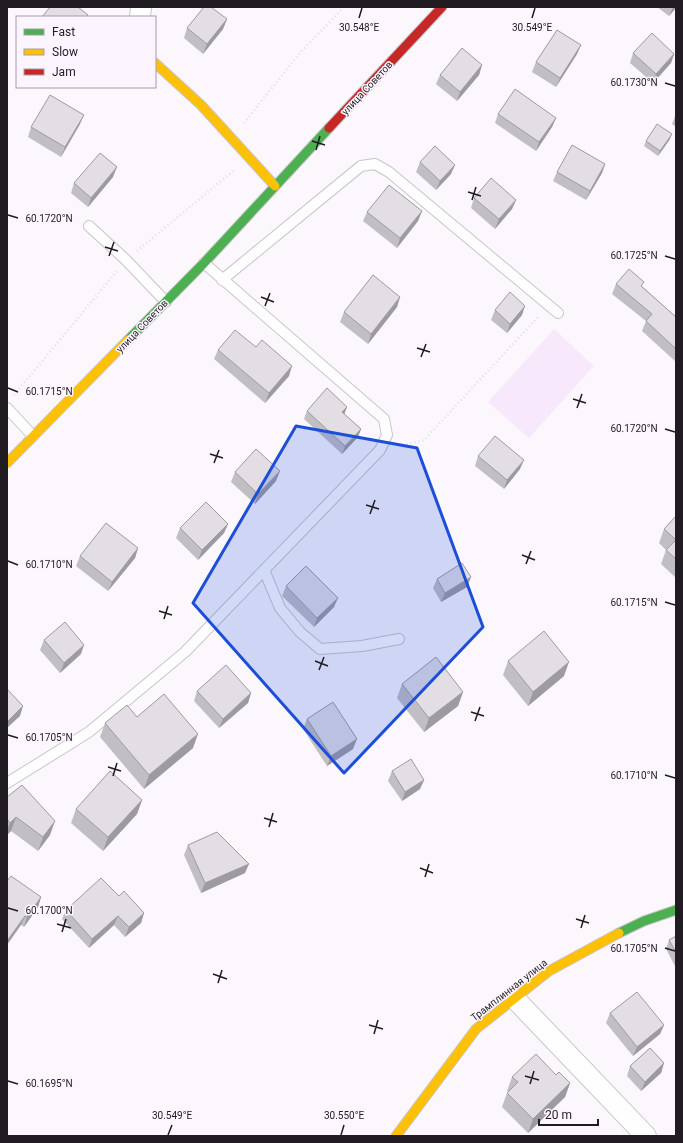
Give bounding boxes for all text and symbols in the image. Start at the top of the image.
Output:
legend [16,16,156,88]
text: 30.548°E [339,22,379,33]
text: 30.549°E [512,22,552,33]
text: Fast [52,25,75,39]
text: Slow [52,45,78,59]
street label: улица Советов [339,59,395,117]
text: Jam [52,65,76,79]
text: 60.1730°N [610,77,658,88]
text: 60.1720°N [25,213,73,224]
text: 60.1725°N [610,250,658,261]
street label: улица Советов [114,297,170,355]
text: 60.1715°N [25,386,73,397]
text: 60.1720°N [610,423,658,434]
text: 60.1710°N [25,559,73,570]
text: 60.1715°N [610,597,658,608]
text: 60.1705°N [25,732,73,743]
text: 60.1710°N [610,770,658,781]
text: 60.1700°N [25,905,73,916]
text: 60.1705°N [610,943,658,954]
street label: Трамплинная улица [469,957,549,1023]
text: 60.1695°N [25,1078,73,1089]
scale bar [539,1101,598,1127]
text: 20 m [545,1108,572,1122]
text: 30.549°E [152,1110,192,1121]
text: 30.550°E [324,1110,364,1121]

